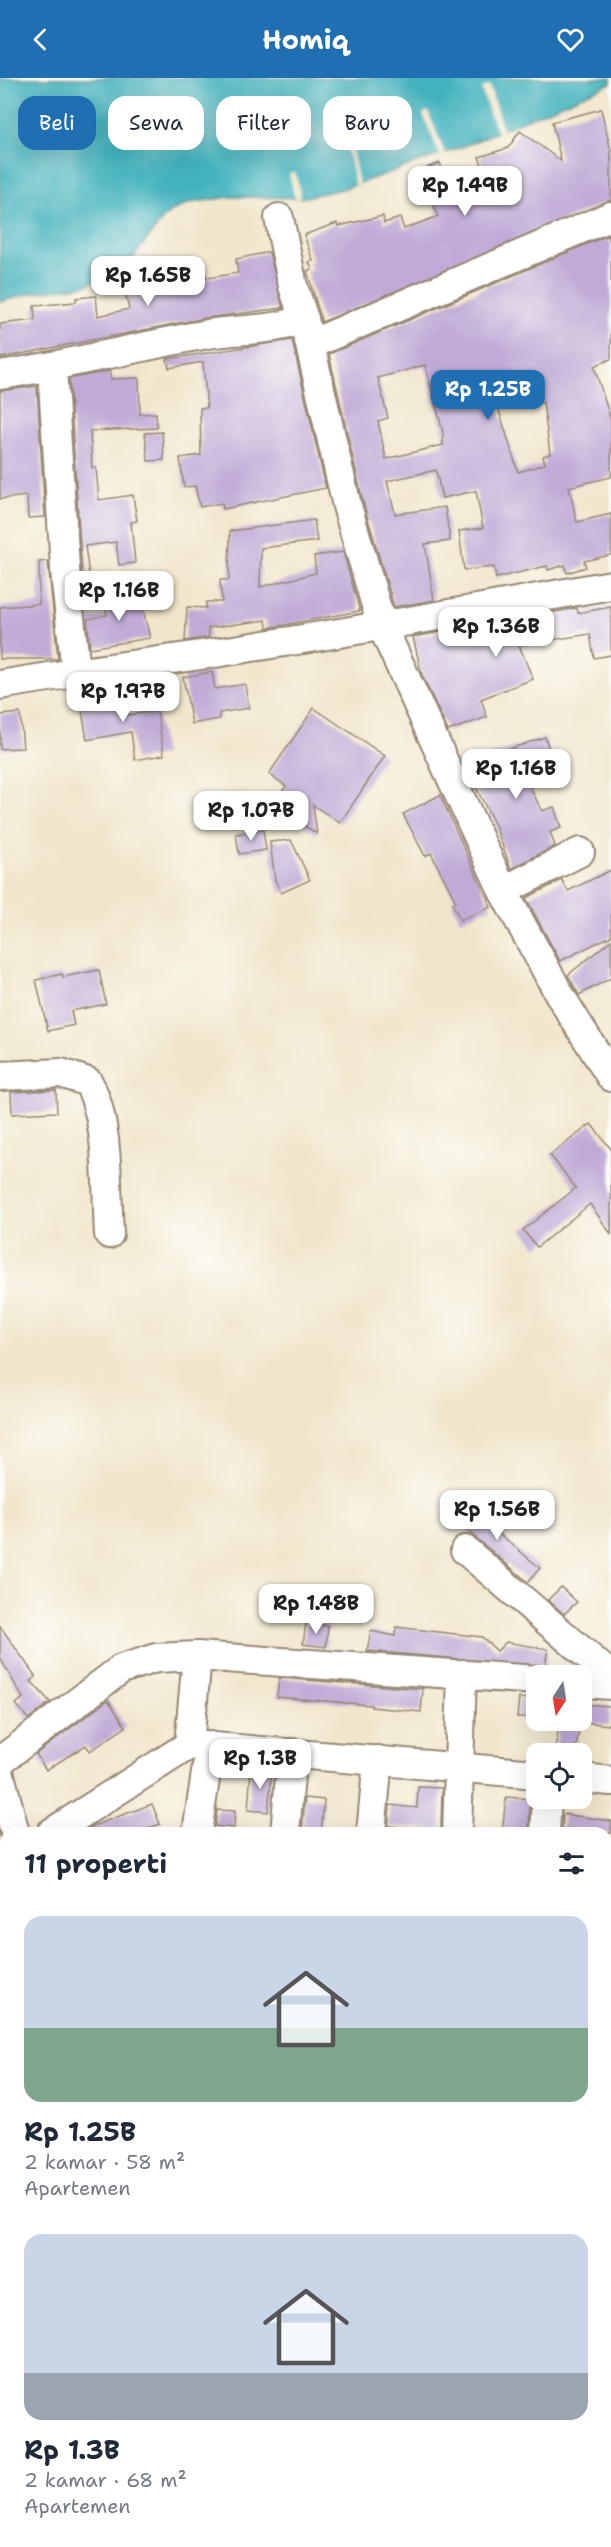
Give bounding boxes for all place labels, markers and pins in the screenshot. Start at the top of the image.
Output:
pin: Rp 1.49B [403,166,527,217]
pin: Rp 1.65B [86,256,210,307]
pin: Rp 1.25B [426,370,550,421]
pin: Rp 1.16B [57,571,181,622]
pin: Rp 1.36B [434,607,558,658]
pin: Rp 1.97B [61,672,185,723]
pin: Rp 1.16B [454,749,578,800]
pin: Rp 1.07B [189,791,313,842]
pin: Rp 1.56B [435,1490,559,1541]
pin: Rp 1.48B [254,1584,378,1635]
pin: Rp 1.3B [205,1739,315,1790]

